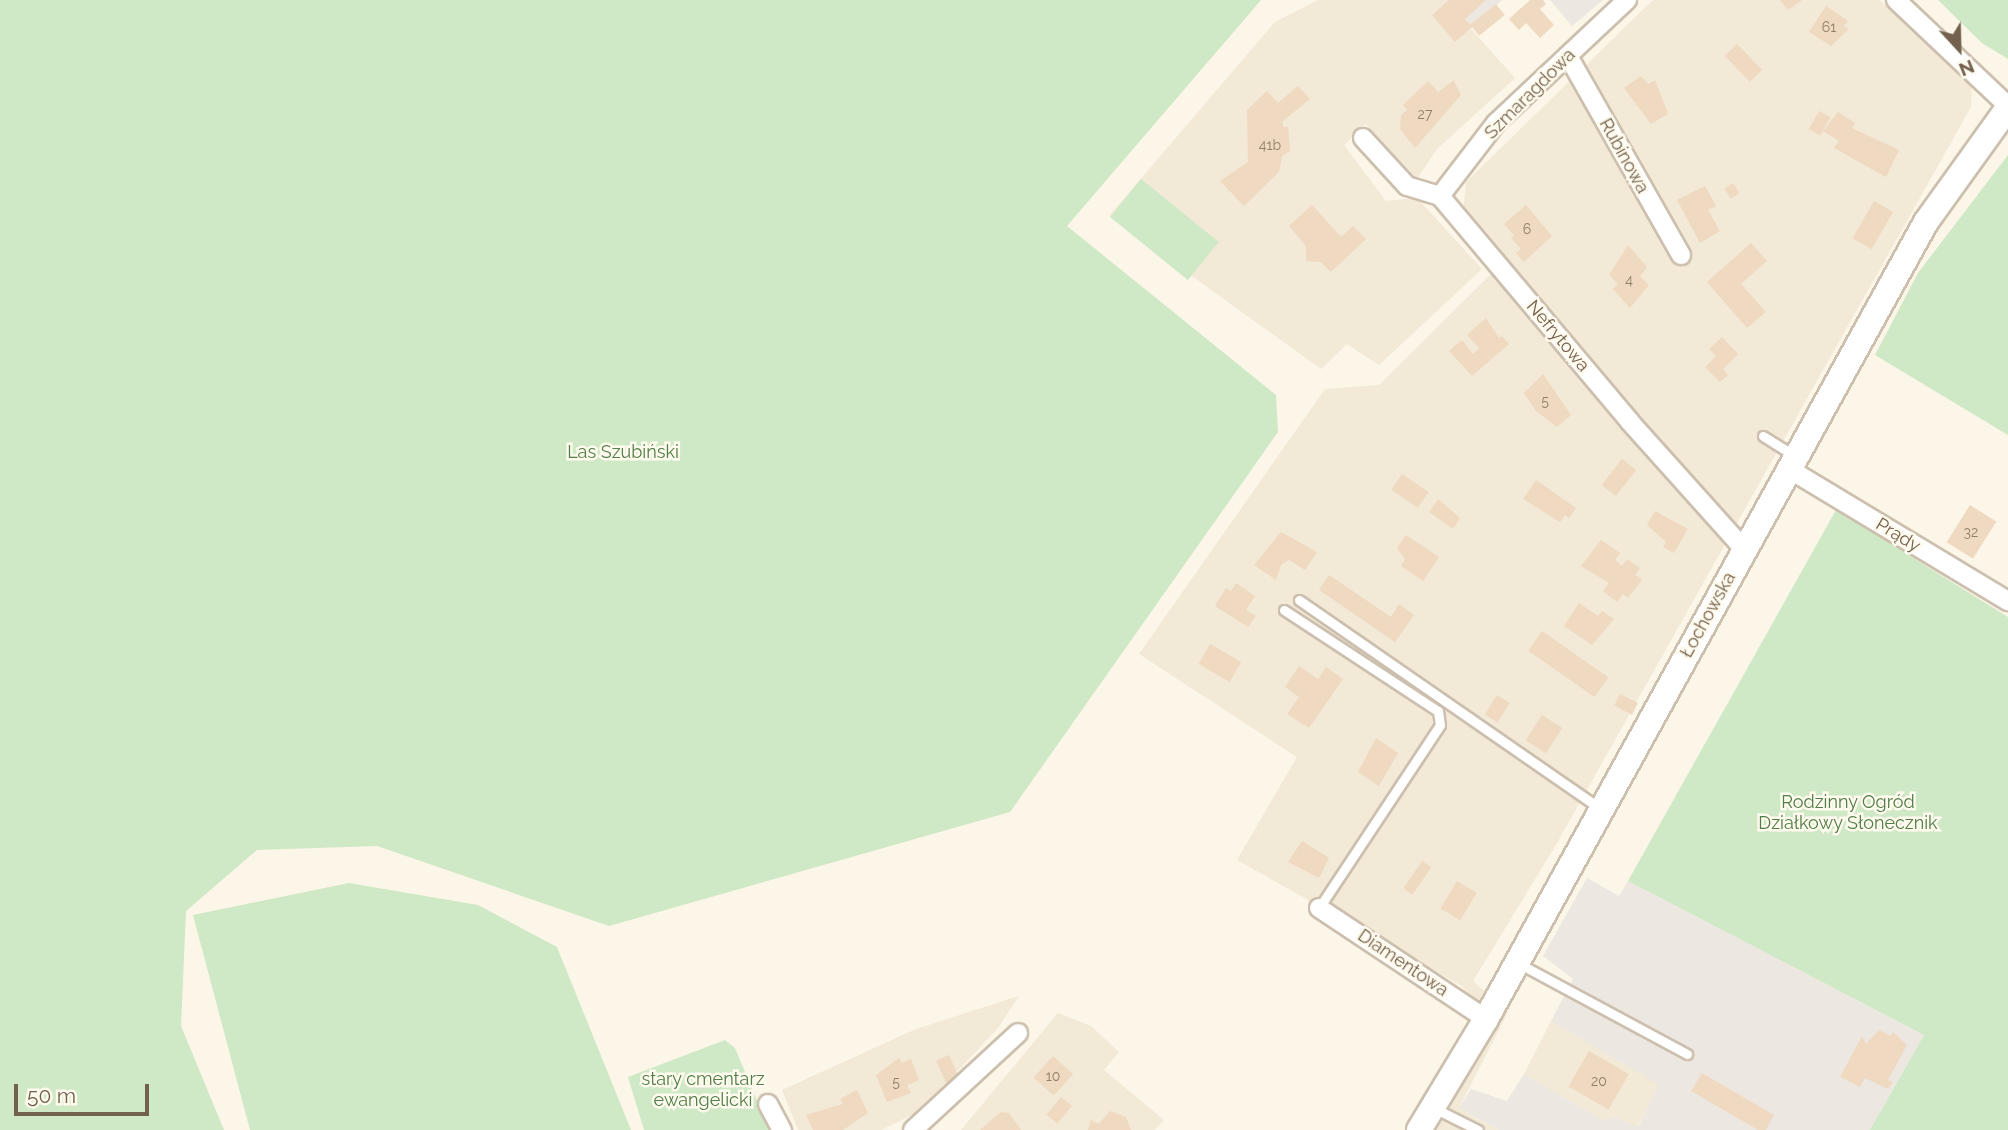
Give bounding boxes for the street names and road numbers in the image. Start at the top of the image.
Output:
street label: Szmaragdowa [1480,44,1580,144]
street label: Rubinowa [1595,115,1653,197]
street label: Nefrytowa [1522,296,1594,376]
street label: Prądy [1872,513,1924,557]
street label: Łochowska [1676,569,1740,661]
street label: Diamentowa [1354,925,1452,1001]

